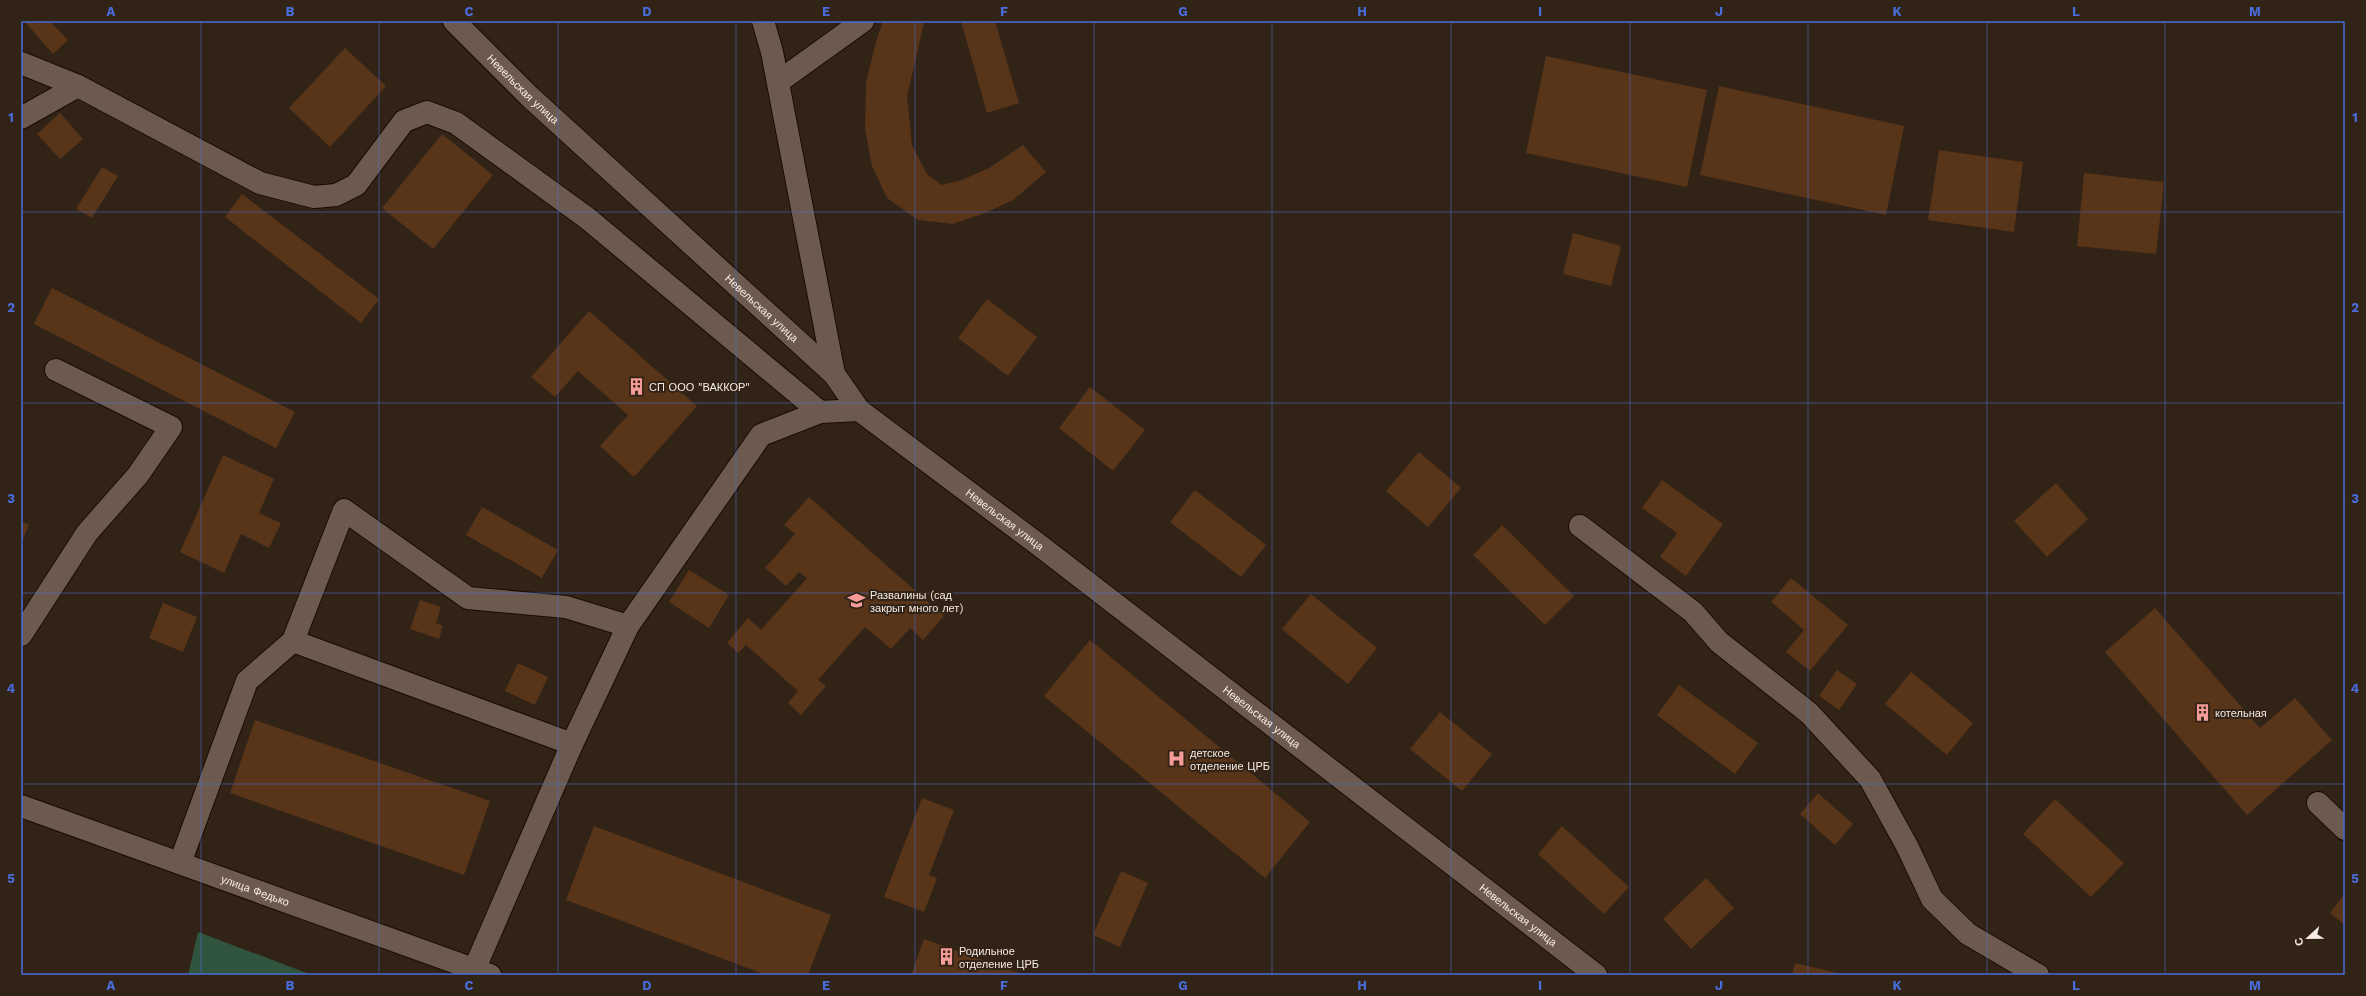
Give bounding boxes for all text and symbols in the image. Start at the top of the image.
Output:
text: A [107,4,116,19]
text: B [286,4,295,19]
text: C [465,4,474,19]
text: D [642,4,652,19]
text: E [822,4,830,19]
text: F [1000,4,1008,19]
text: G [1178,4,1188,19]
text: H [1357,4,1367,19]
text: I [1538,4,1542,19]
text: J [1715,4,1723,19]
text: K [1892,4,1902,19]
text: L [2072,4,2080,19]
text: M [2249,4,2261,19]
street label: Невельская улица [484,52,562,128]
text: 1 [8,110,14,125]
text: 1 [2352,110,2358,125]
street label: Невельская улица [722,272,801,346]
text: 2 [7,300,15,315]
text: 2 [2351,300,2359,315]
building icon: СП ООО "ВАККОР" [626,377,646,397]
place label: СП ООО "ВАККОР" [649,381,750,394]
street label: Невельская улица [963,486,1047,554]
text: 3 [7,491,15,506]
text: 3 [2351,491,2359,506]
place label: Развалины (сад закрыт много лет) [870,589,963,615]
school or university icon: Развалины (сад закрыт много лет) [847,591,867,611]
text: 4 [7,681,16,696]
text: 4 [2351,681,2360,696]
street label: Невельская улица [1220,683,1303,752]
building icon: котельная [2192,703,2212,723]
place label: котельная [2215,707,2267,720]
place label: детское отделение ЦРБ [1190,747,1270,773]
hospital icon: детское отделение ЦРБ [1167,749,1187,769]
text: 5 [7,871,15,886]
text: 5 [2351,871,2359,886]
street label: улица Федько [219,873,291,909]
street label: Невельская улица [1477,881,1560,950]
north arrow [2288,918,2328,958]
text: С [2292,935,2307,948]
place label: Родильное отделение ЦРБ [959,945,1039,971]
building icon: Родильное отделение ЦРБ [936,947,956,967]
text: A [107,978,116,993]
text: B [286,978,295,993]
text: C [465,978,474,993]
text: D [642,978,652,993]
text: E [822,978,830,993]
text: F [1000,978,1008,993]
text: G [1178,978,1188,993]
text: H [1357,978,1367,993]
text: I [1538,978,1542,993]
text: J [1715,978,1723,993]
text: K [1892,978,1902,993]
text: L [2072,978,2080,993]
text: M [2249,978,2261,993]

